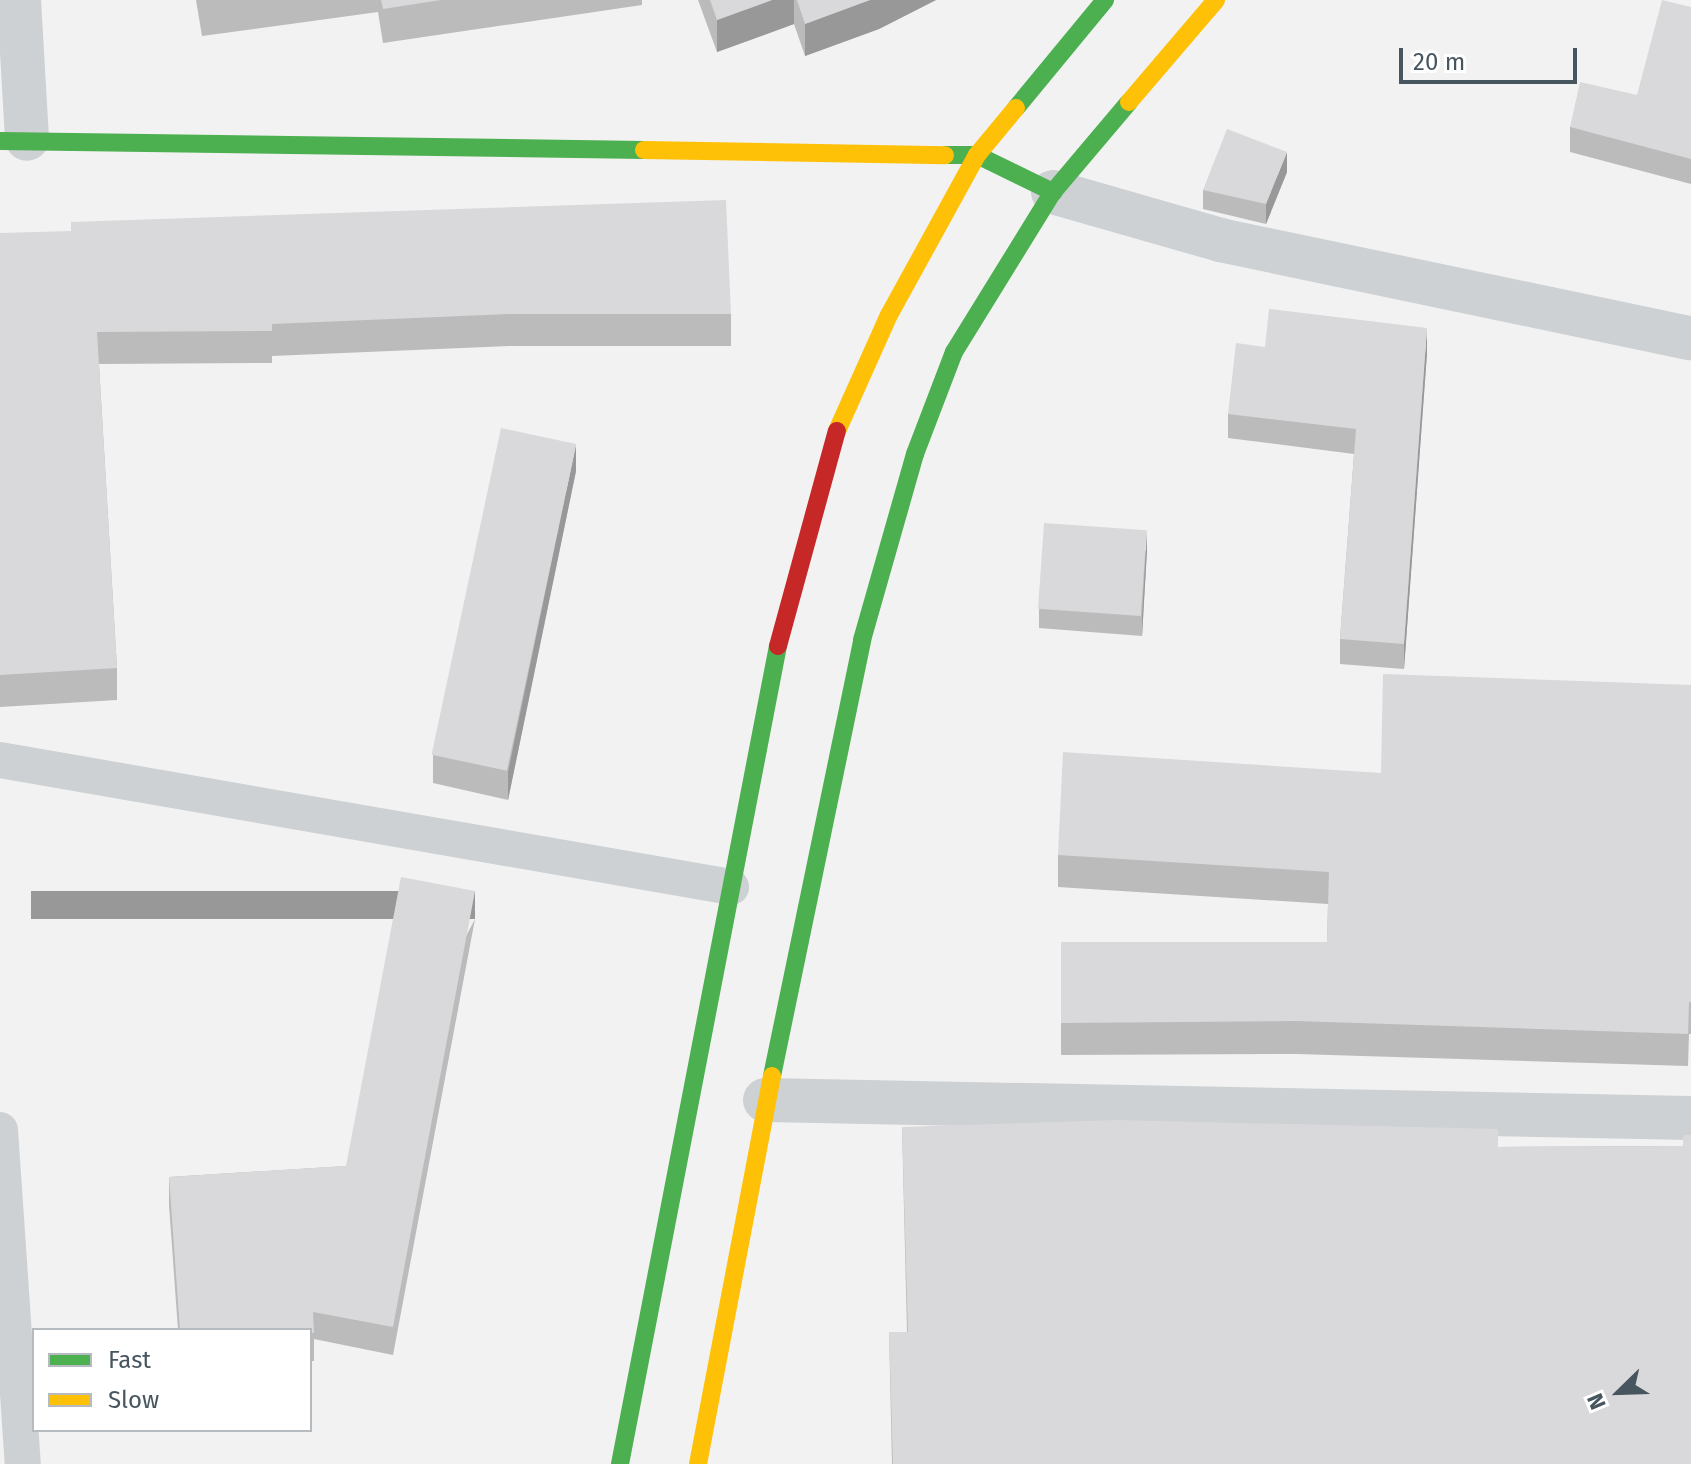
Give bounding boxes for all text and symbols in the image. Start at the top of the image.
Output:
scale bar [1403,32,1581,82]
text: 20 m [1413,48,1465,76]
legend [32,1328,312,1432]
text: Fast [108,1346,151,1374]
north arrow [1579,1352,1659,1432]
text: Slow [108,1386,159,1414]
text: N [1581,1390,1612,1414]

